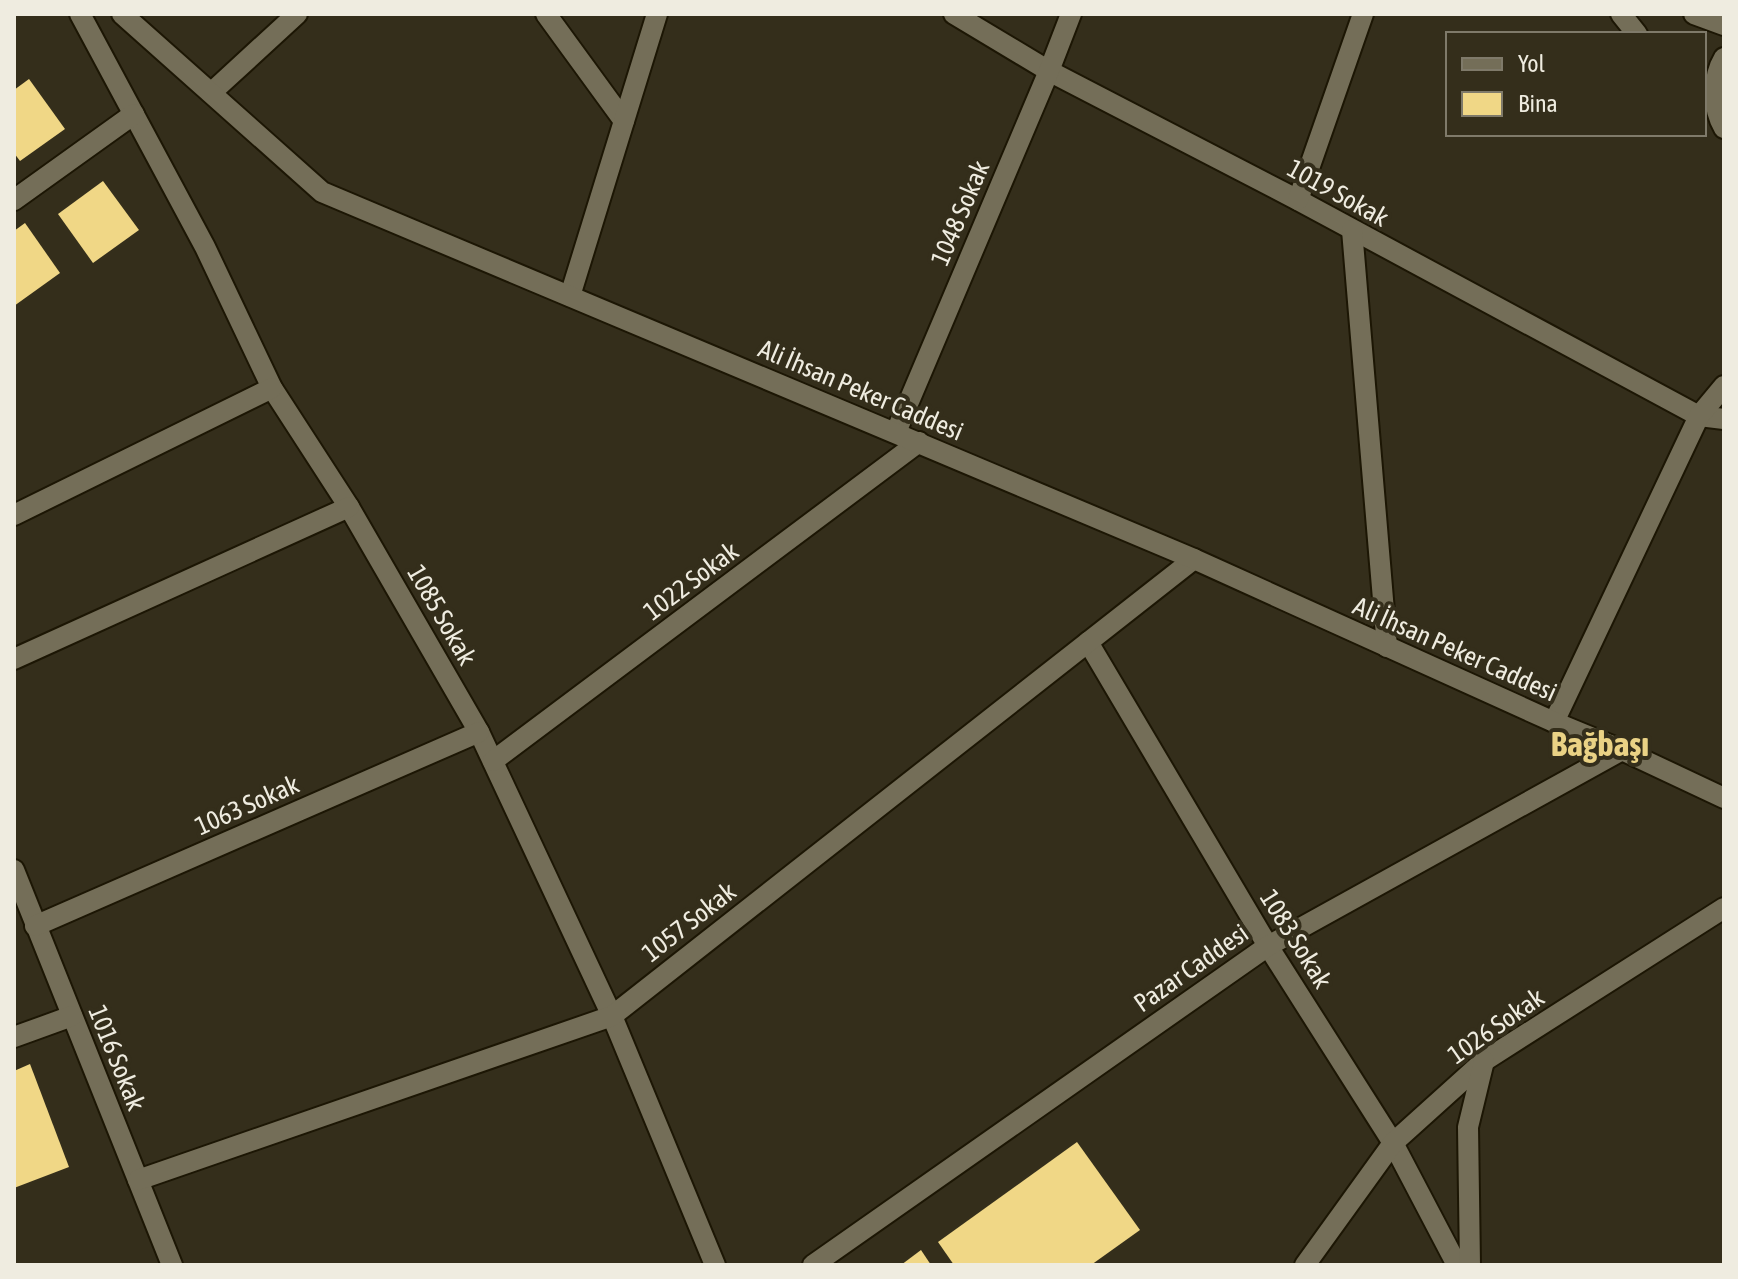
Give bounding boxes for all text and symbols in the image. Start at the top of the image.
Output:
legend [1446,32,1706,136]
text: Yol [1518,50,1546,77]
text: Bina [1518,90,1558,117]
street label: 1019 Sokak [1282,153,1394,233]
street label: 1048 Sokak [925,156,995,270]
street label: Ali İhsan Peker Caddesi [754,333,968,447]
street label: 1022 Sokak [638,536,744,626]
street label: 1085 Sokak [401,560,483,670]
street label: Ali İhsan Peker Caddesi [1349,591,1561,707]
district label: Bağbaşı [1551,724,1649,763]
street label: 1063 Sokak [190,769,304,841]
street label: 1057 Sokak [636,876,742,968]
street label: 1083 Sokak [1254,884,1338,994]
street label: Pazar Caddesi [1128,918,1254,1018]
street label: 1026 Sokak [1442,982,1550,1070]
street label: 1016 Sokak [82,1001,152,1115]

